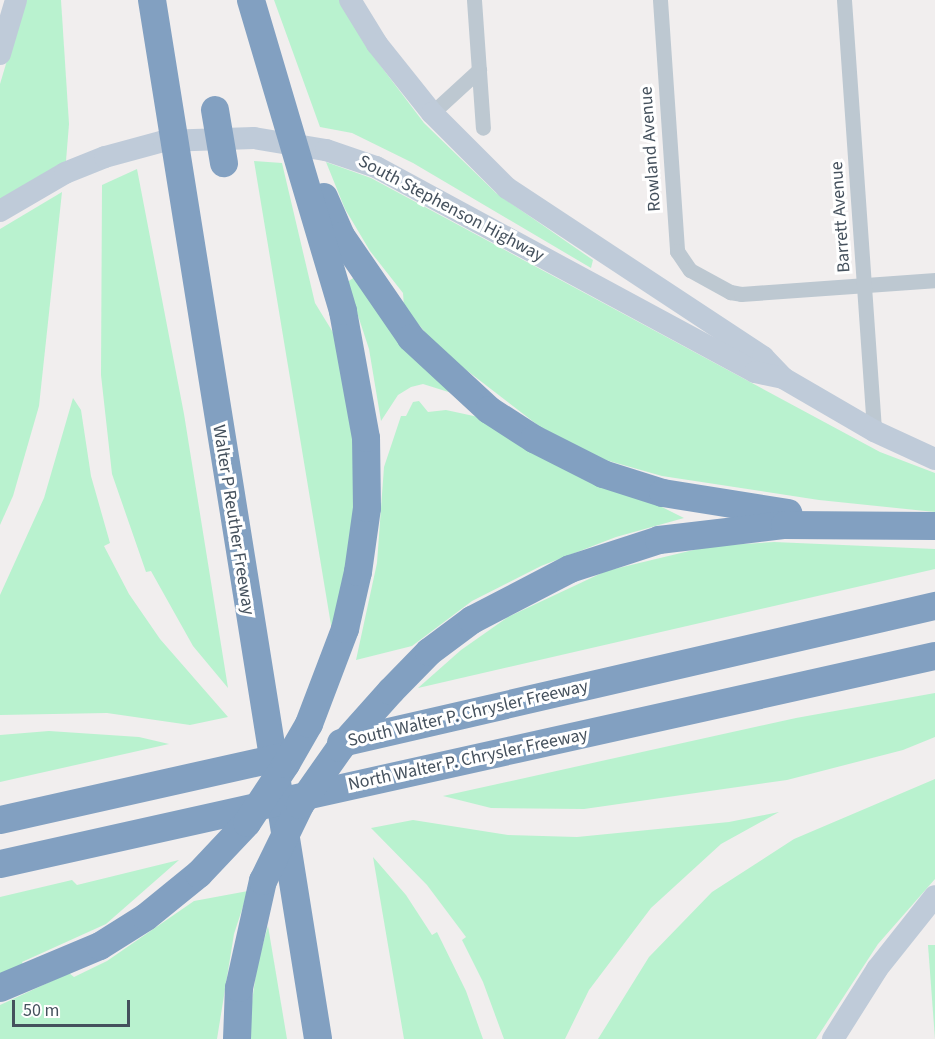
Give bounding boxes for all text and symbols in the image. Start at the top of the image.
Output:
street label: Rowland Avenue [636,86,666,212]
street label: South Stephenson Highway [354,151,548,267]
street label: Barrett Avenue [826,161,856,273]
street label: Walter P Reuther Freeway [207,423,259,617]
street label: South Walter P. Chrysler Freeway [346,676,590,752]
street label: North Walter P. Chrysler Freeway [346,724,590,796]
scale bar [15,988,134,1026]
text: 50 m [23,998,59,1023]

